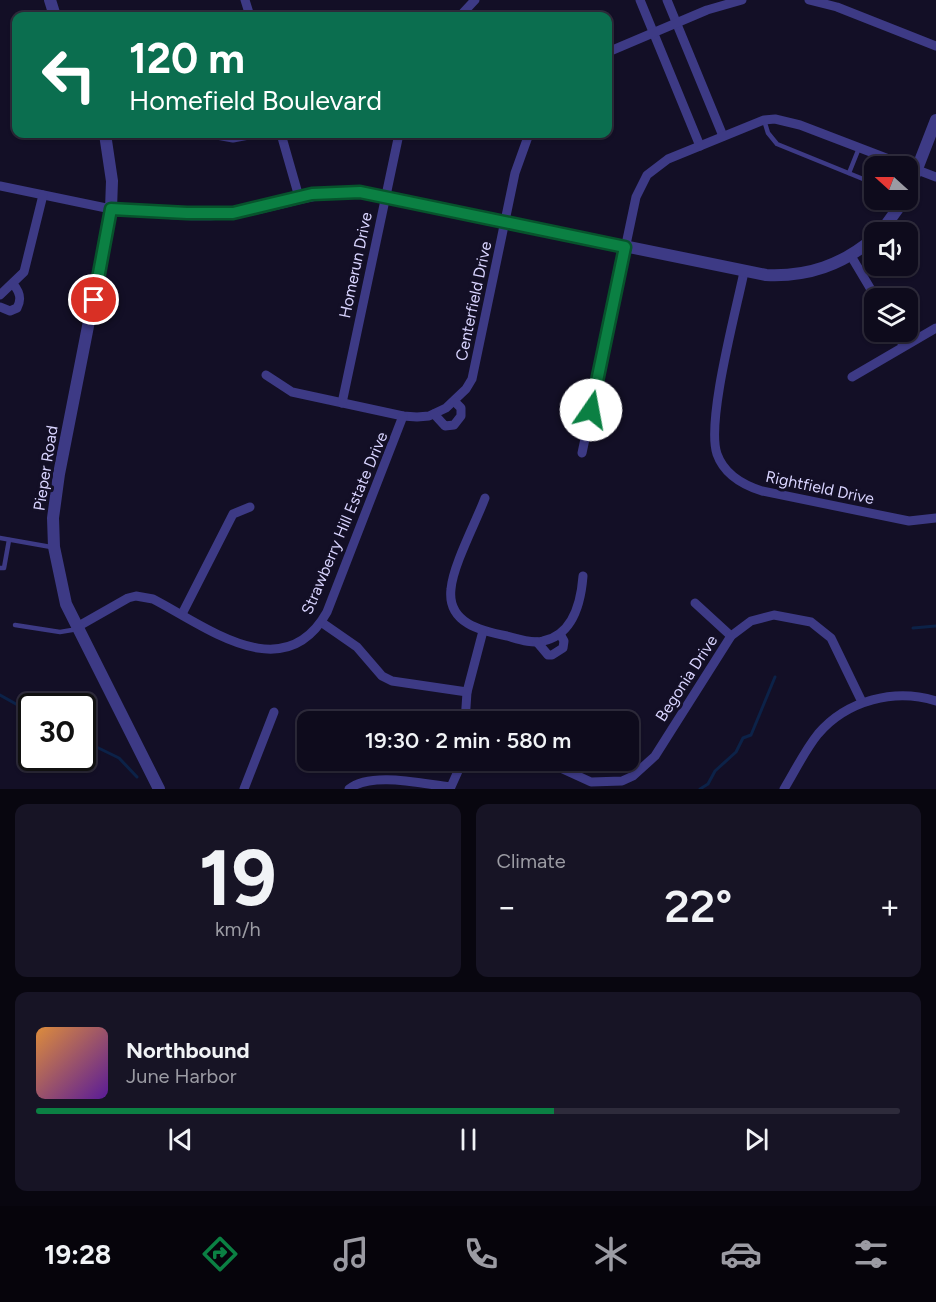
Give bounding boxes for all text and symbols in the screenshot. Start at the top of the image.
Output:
text: 120 m [129,33,245,84]
icon: left [30,36,108,114]
text: Homefield Boulevard [129,84,382,117]
north arrow [864,156,918,210]
map controls [864,156,918,342]
street label: Homerun Drive [335,210,376,320]
button: sound [864,222,918,276]
street label: Centerfield Drive [452,239,495,363]
pin [68,274,119,325]
icon: arrive [77,283,110,316]
button: layers [864,288,918,342]
position arrow [559,378,623,442]
street label: Pieper Road [29,424,62,512]
street label: Strawberry Hill Estate Drive [297,429,392,617]
street label: Rightfield Drive [764,467,876,508]
street label: Begonia Drive [652,631,721,725]
speed limit sign: 30 [18,693,96,771]
text: 19:30 · 2 min · 580 m [365,727,571,754]
text: 19 [199,831,277,925]
text: Climate [497,849,566,873]
text: 22° [664,879,732,933]
text: − [497,887,517,926]
text: + [879,887,900,926]
text: km/h [215,917,261,941]
text: Northbound [126,1037,250,1064]
text: June Harbor [126,1064,237,1088]
icon: previous [164,1123,197,1156]
icon: pause [452,1123,485,1156]
icon: next [740,1123,773,1156]
icon: directions [199,1233,241,1275]
icon: music [330,1233,372,1275]
icon: phone [460,1233,502,1275]
icon: climate [590,1233,632,1275]
icon: car [720,1233,762,1275]
icon: filters [850,1233,892,1275]
text: 19:28 [44,1238,111,1271]

